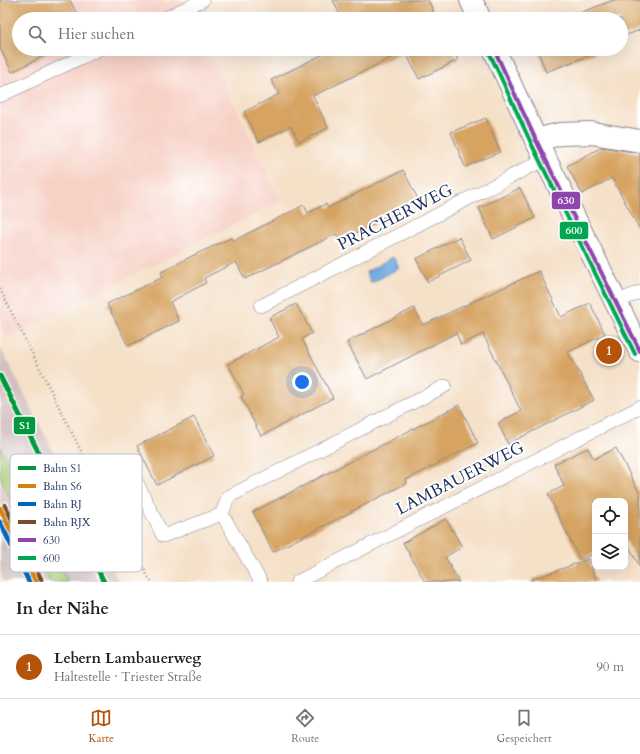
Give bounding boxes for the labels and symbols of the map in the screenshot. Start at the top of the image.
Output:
street label: PRACHERWEG [334,178,457,256]
line badge: 630 [551,191,581,210]
text: 630 [558,193,575,208]
line badge: 600 [559,221,589,240]
text: 600 [566,223,583,238]
pin: 1 [596,336,622,366]
your location [292,372,312,392]
line badge: S1 [13,416,36,435]
text: S1 [19,418,31,433]
street label: LAMBAUERWEG [392,436,528,520]
legend [10,454,142,572]
text: Bahn S1 [43,461,82,476]
text: Bahn S6 [43,479,82,494]
text: Bahn RJ [43,497,82,512]
text: Bahn RJX [43,515,91,530]
text: 630 [43,533,60,548]
text: 600 [43,551,60,566]

